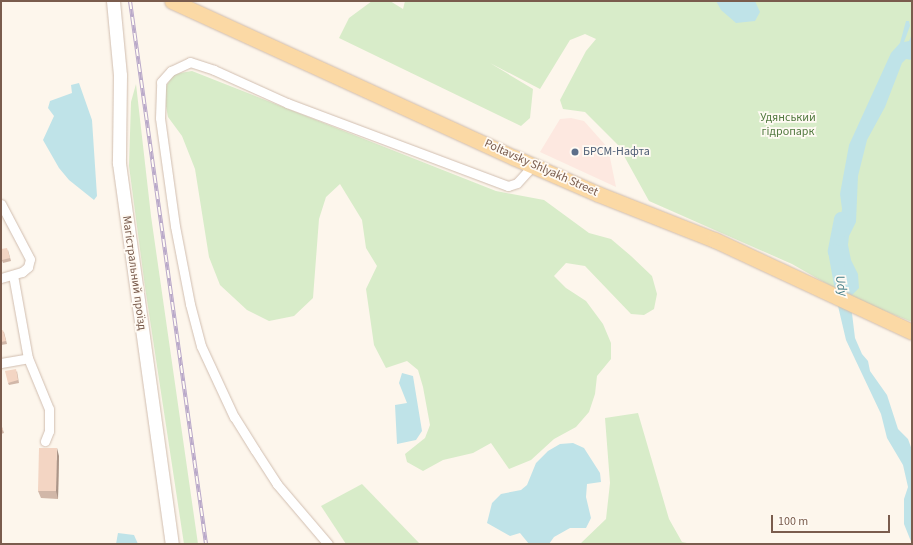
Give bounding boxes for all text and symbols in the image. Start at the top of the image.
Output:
park label: Удянський гідропарк [760,111,816,139]
street label: Poltavsky Shlyakh Street [482,136,600,200]
place label: БРСМ-Нафта [583,145,650,159]
marker: БРСМ-Нафта [570,147,580,157]
street label: Магістральний проїзд [119,215,149,331]
water label: Udy [832,274,850,298]
scale bar [773,507,892,533]
text: 100 m [778,513,808,530]

